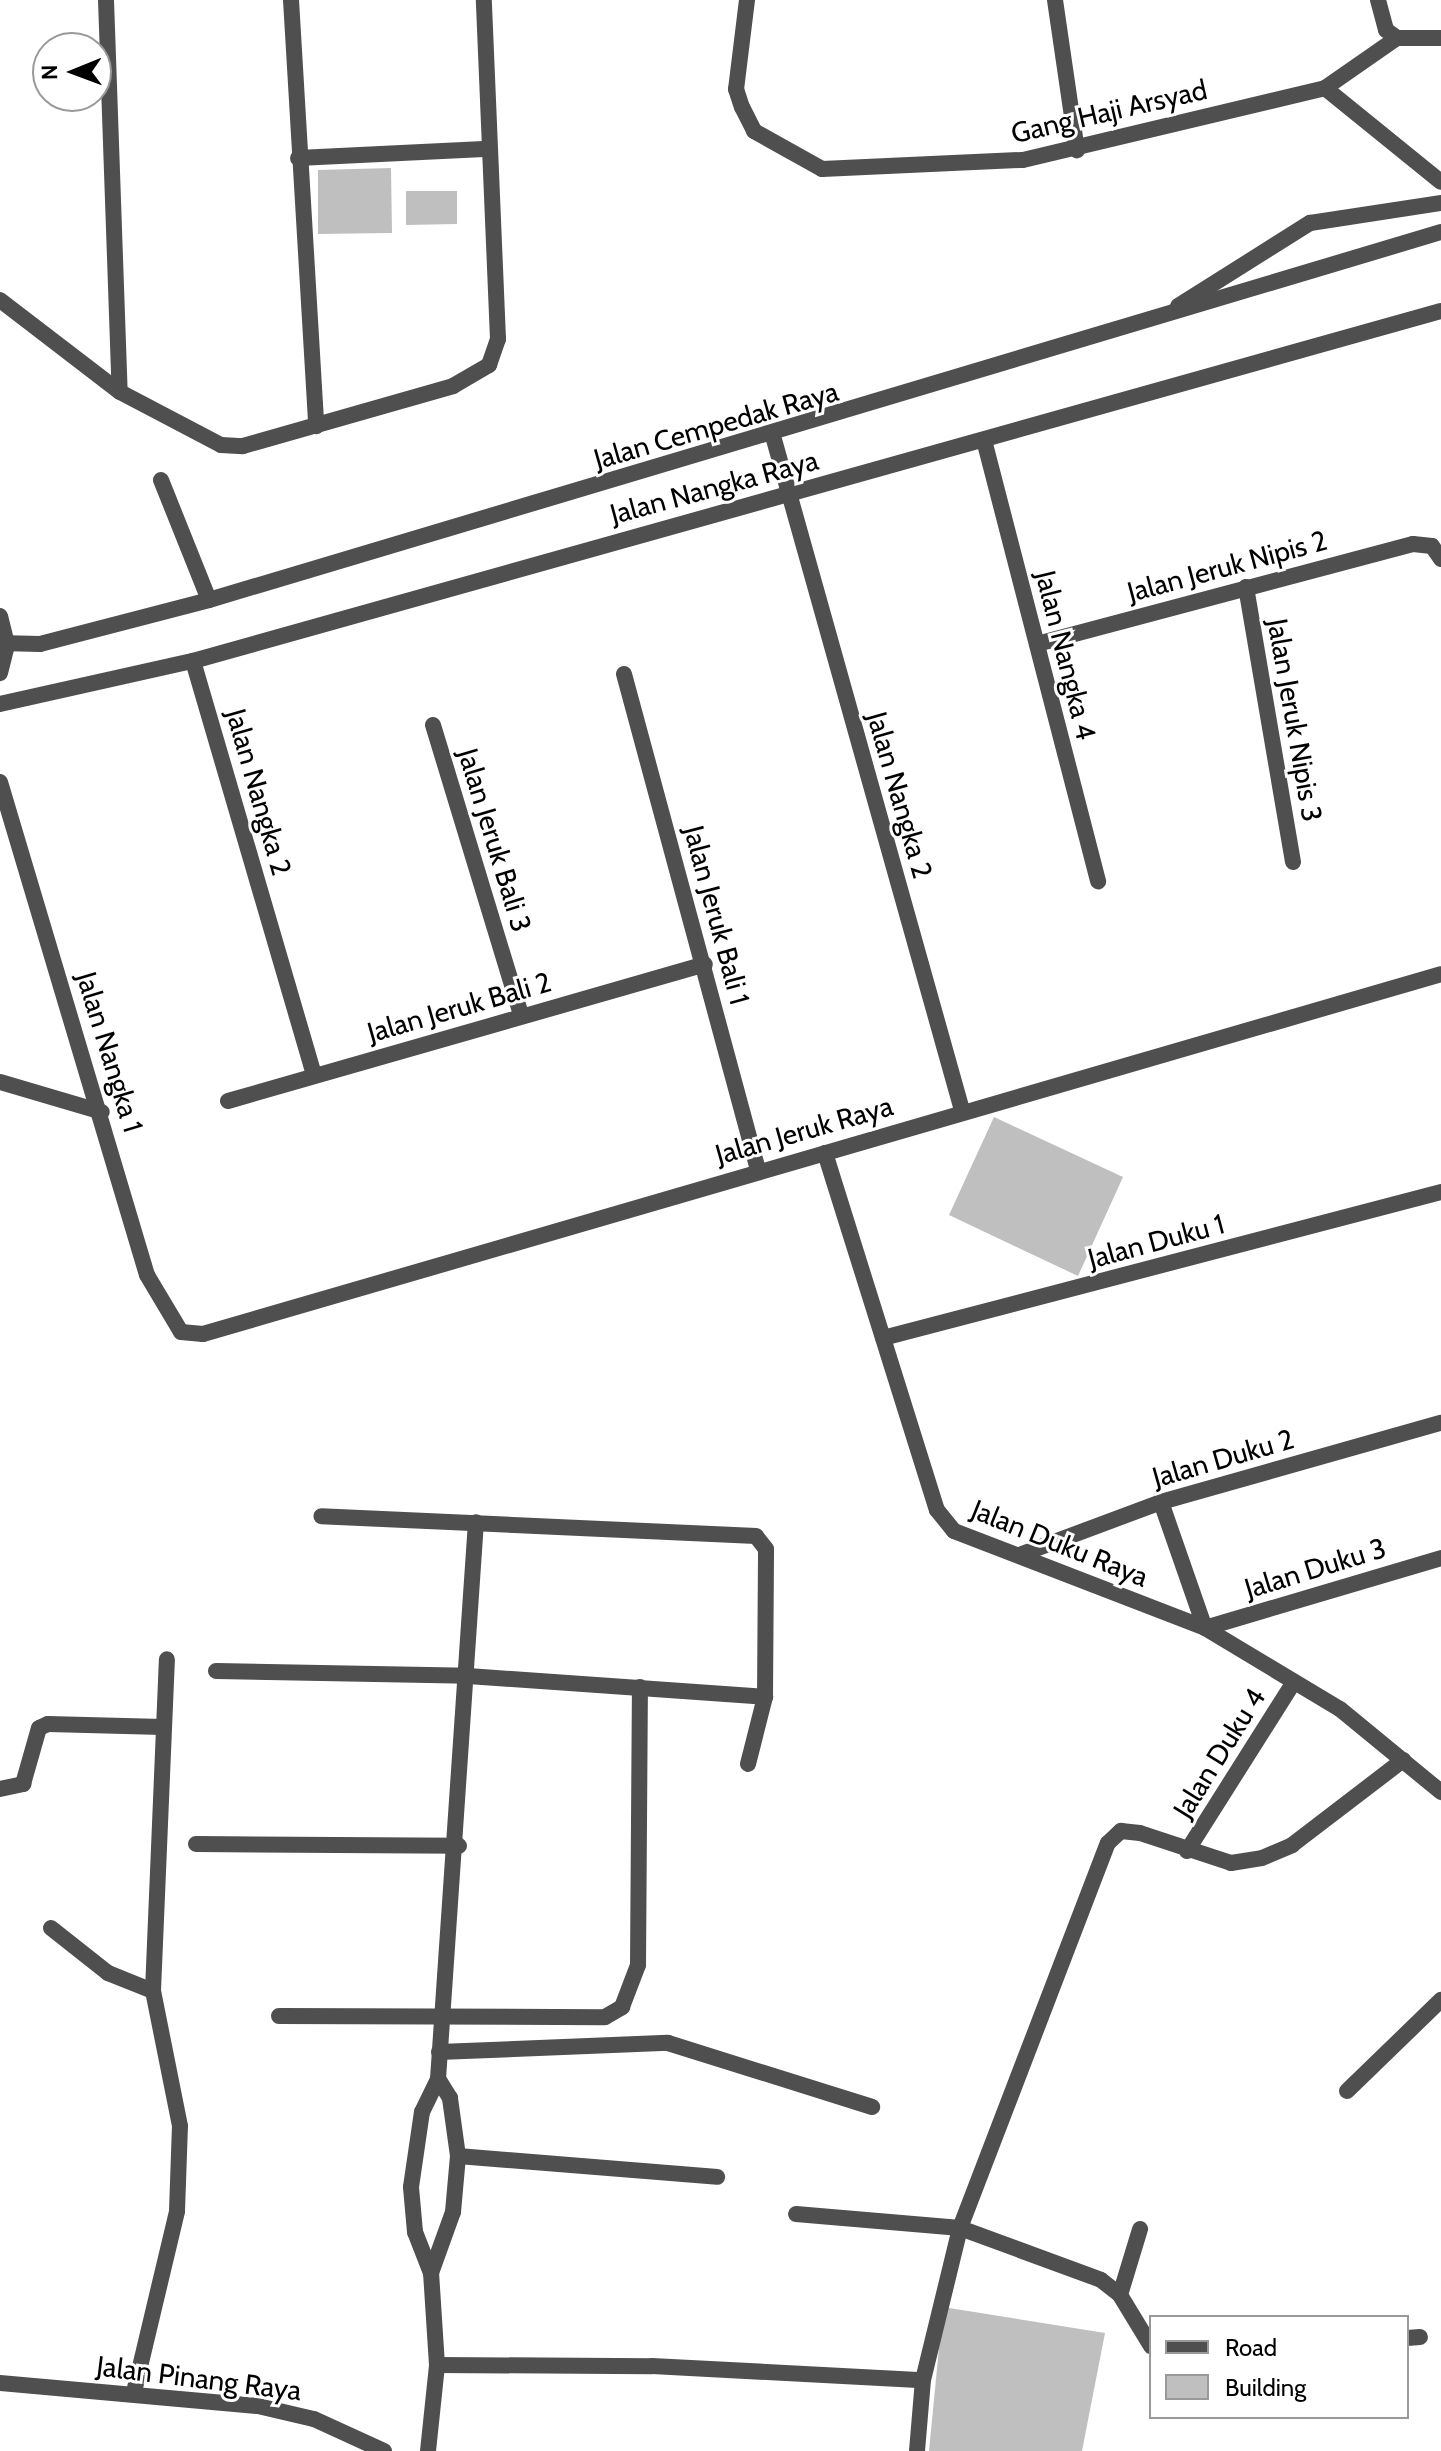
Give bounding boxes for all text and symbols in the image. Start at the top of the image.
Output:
north arrow [32,32,112,112]
text: N [36,64,63,80]
street label: Gang Haji Arsyad [1008,72,1210,150]
street label: Jalan Cempedak Raya [590,374,842,476]
street label: Jalan Nangka Raya [606,443,822,531]
street label: Jalan Jeruk Nipis 2 [1124,523,1330,609]
street label: Jalan Nangka 4 [1029,567,1103,743]
street label: Jalan Jeruk Nipis 3 [1261,616,1329,824]
street label: Jalan Nangka 2 [219,705,299,879]
street label: Jalan Nangka 2 [860,708,940,882]
street label: Jalan Jeruk Bali 3 [451,744,539,936]
street label: Jalan Jeruk Bali 1 [677,822,757,1008]
street label: Jalan Jeruk Bali 2 [363,965,555,1049]
street label: Jalan Nangka 1 [70,968,150,1136]
street label: Jalan Jeruk Raya [712,1089,896,1171]
street label: Jalan Duku 1 [1084,1207,1228,1275]
street label: Jalan Duku 2 [1149,1422,1297,1494]
street label: Jalan Duku Raya [967,1492,1153,1594]
street label: Jalan Duku 3 [1240,1531,1390,1605]
street label: Jalan Duku 4 [1166,1682,1272,1824]
legend [1149,2315,1409,2419]
text: Road [1225,2333,1277,2362]
street label: Jalan Pinang Raya [95,2349,303,2407]
text: Building [1225,2373,1306,2402]

